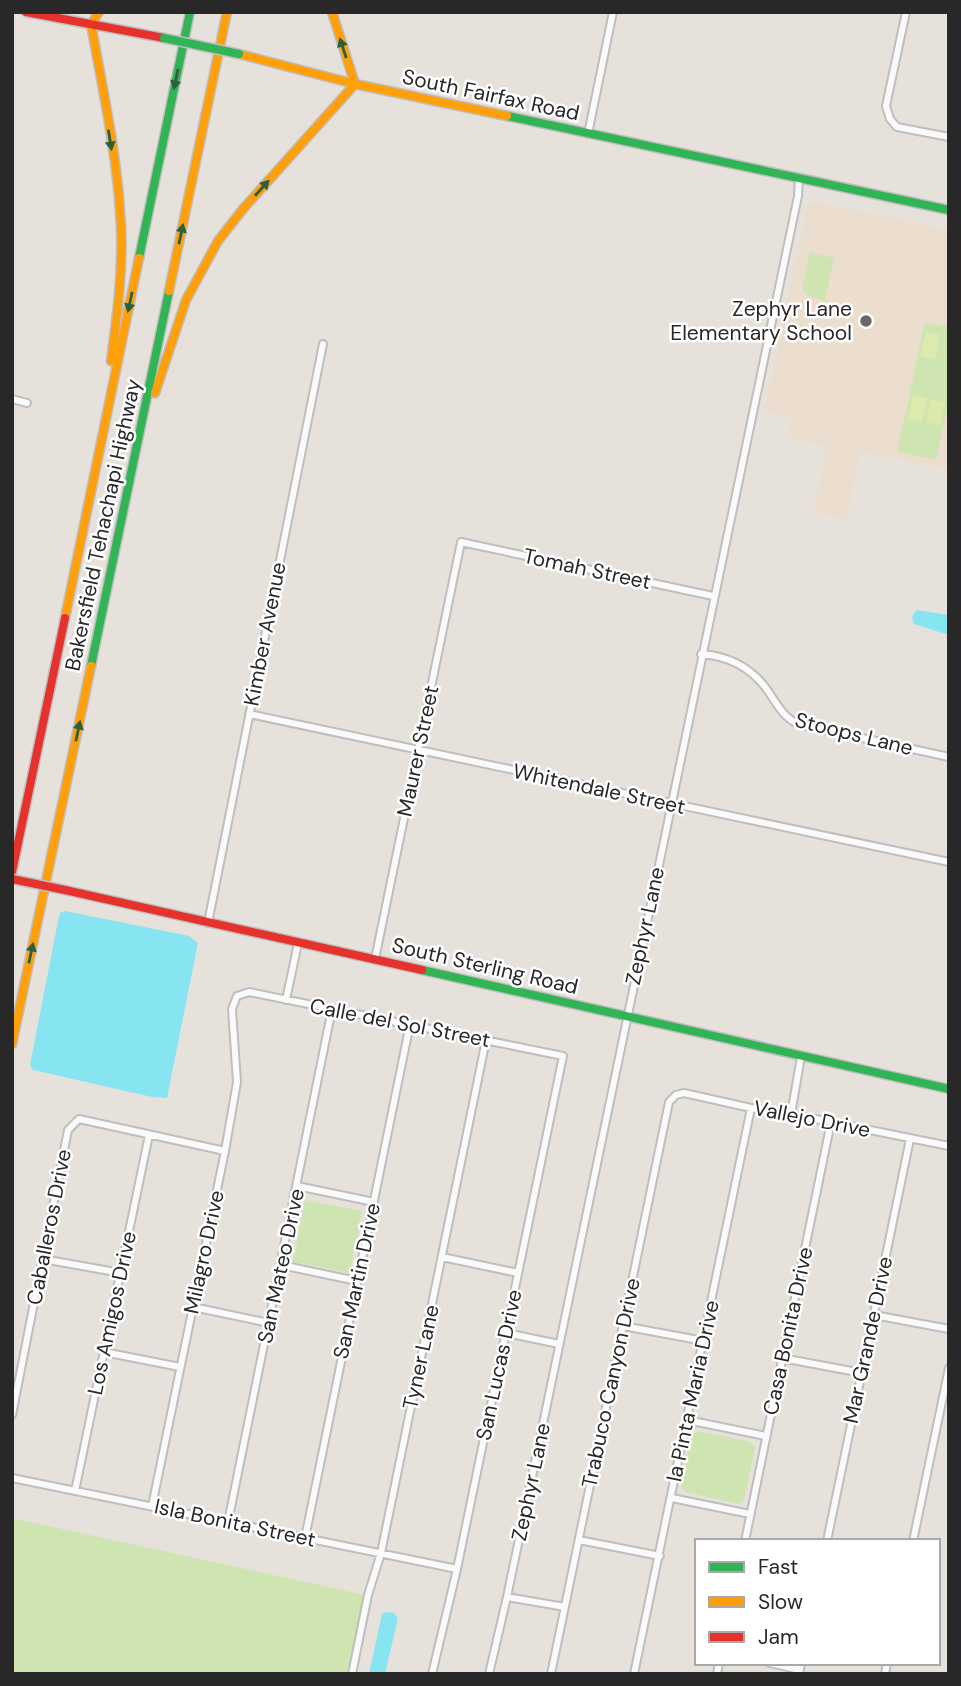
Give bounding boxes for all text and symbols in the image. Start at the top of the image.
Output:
one-way arrow [338,38,348,59]
street label: South Fairfax Road [400,63,582,127]
one-way arrow [170,68,181,90]
one-way arrow [105,129,116,151]
one-way arrow [254,179,270,197]
one-way arrow [176,223,187,245]
one-way arrow [124,291,135,313]
place label: Zephyr Lane Elementary School [670,295,852,347]
marker: Zephyr Lane Elementary School [858,313,874,329]
street label: Bakersfield Tehachapi Highway [58,376,148,673]
street label: Tomah Street [521,542,653,596]
street label: Kimber Avenue [237,560,293,708]
street label: Maurer Street [390,683,446,819]
street label: Stoops Lane [792,706,916,762]
one-way arrow [72,720,83,742]
street label: Whitendale Street [510,757,688,821]
street label: Zephyr Lane [619,864,671,987]
street label: South Sterling Road [389,931,581,1001]
one-way arrow [25,942,36,964]
street label: Calle del Sol Street [307,992,493,1054]
street label: Vallejo Drive [751,1094,873,1144]
street label: Caballeros Drive [20,1147,78,1307]
street label: San Mateo Drive [251,1186,311,1346]
street label: Milagro Drive [177,1188,231,1316]
street label: San Martin Drive [327,1200,387,1362]
street label: Los Amigos Drive [81,1229,143,1397]
street label: Casa Bonita Drive [757,1244,820,1418]
street label: Mar Grande Drive [837,1254,899,1426]
street label: Trabuco Canyon Drive [575,1275,647,1490]
street label: San Lucas Drive [469,1287,529,1443]
street label: la Pinta Maria Drive [660,1298,726,1484]
street label: Tyner Lane [396,1302,446,1412]
street label: Zephyr Lane [505,1420,557,1543]
street label: Isla Bonita Street [152,1492,318,1554]
legend [695,1539,940,1665]
text: Fast [758,1553,798,1581]
text: Slow [758,1588,803,1616]
text: Jam [758,1623,799,1651]

